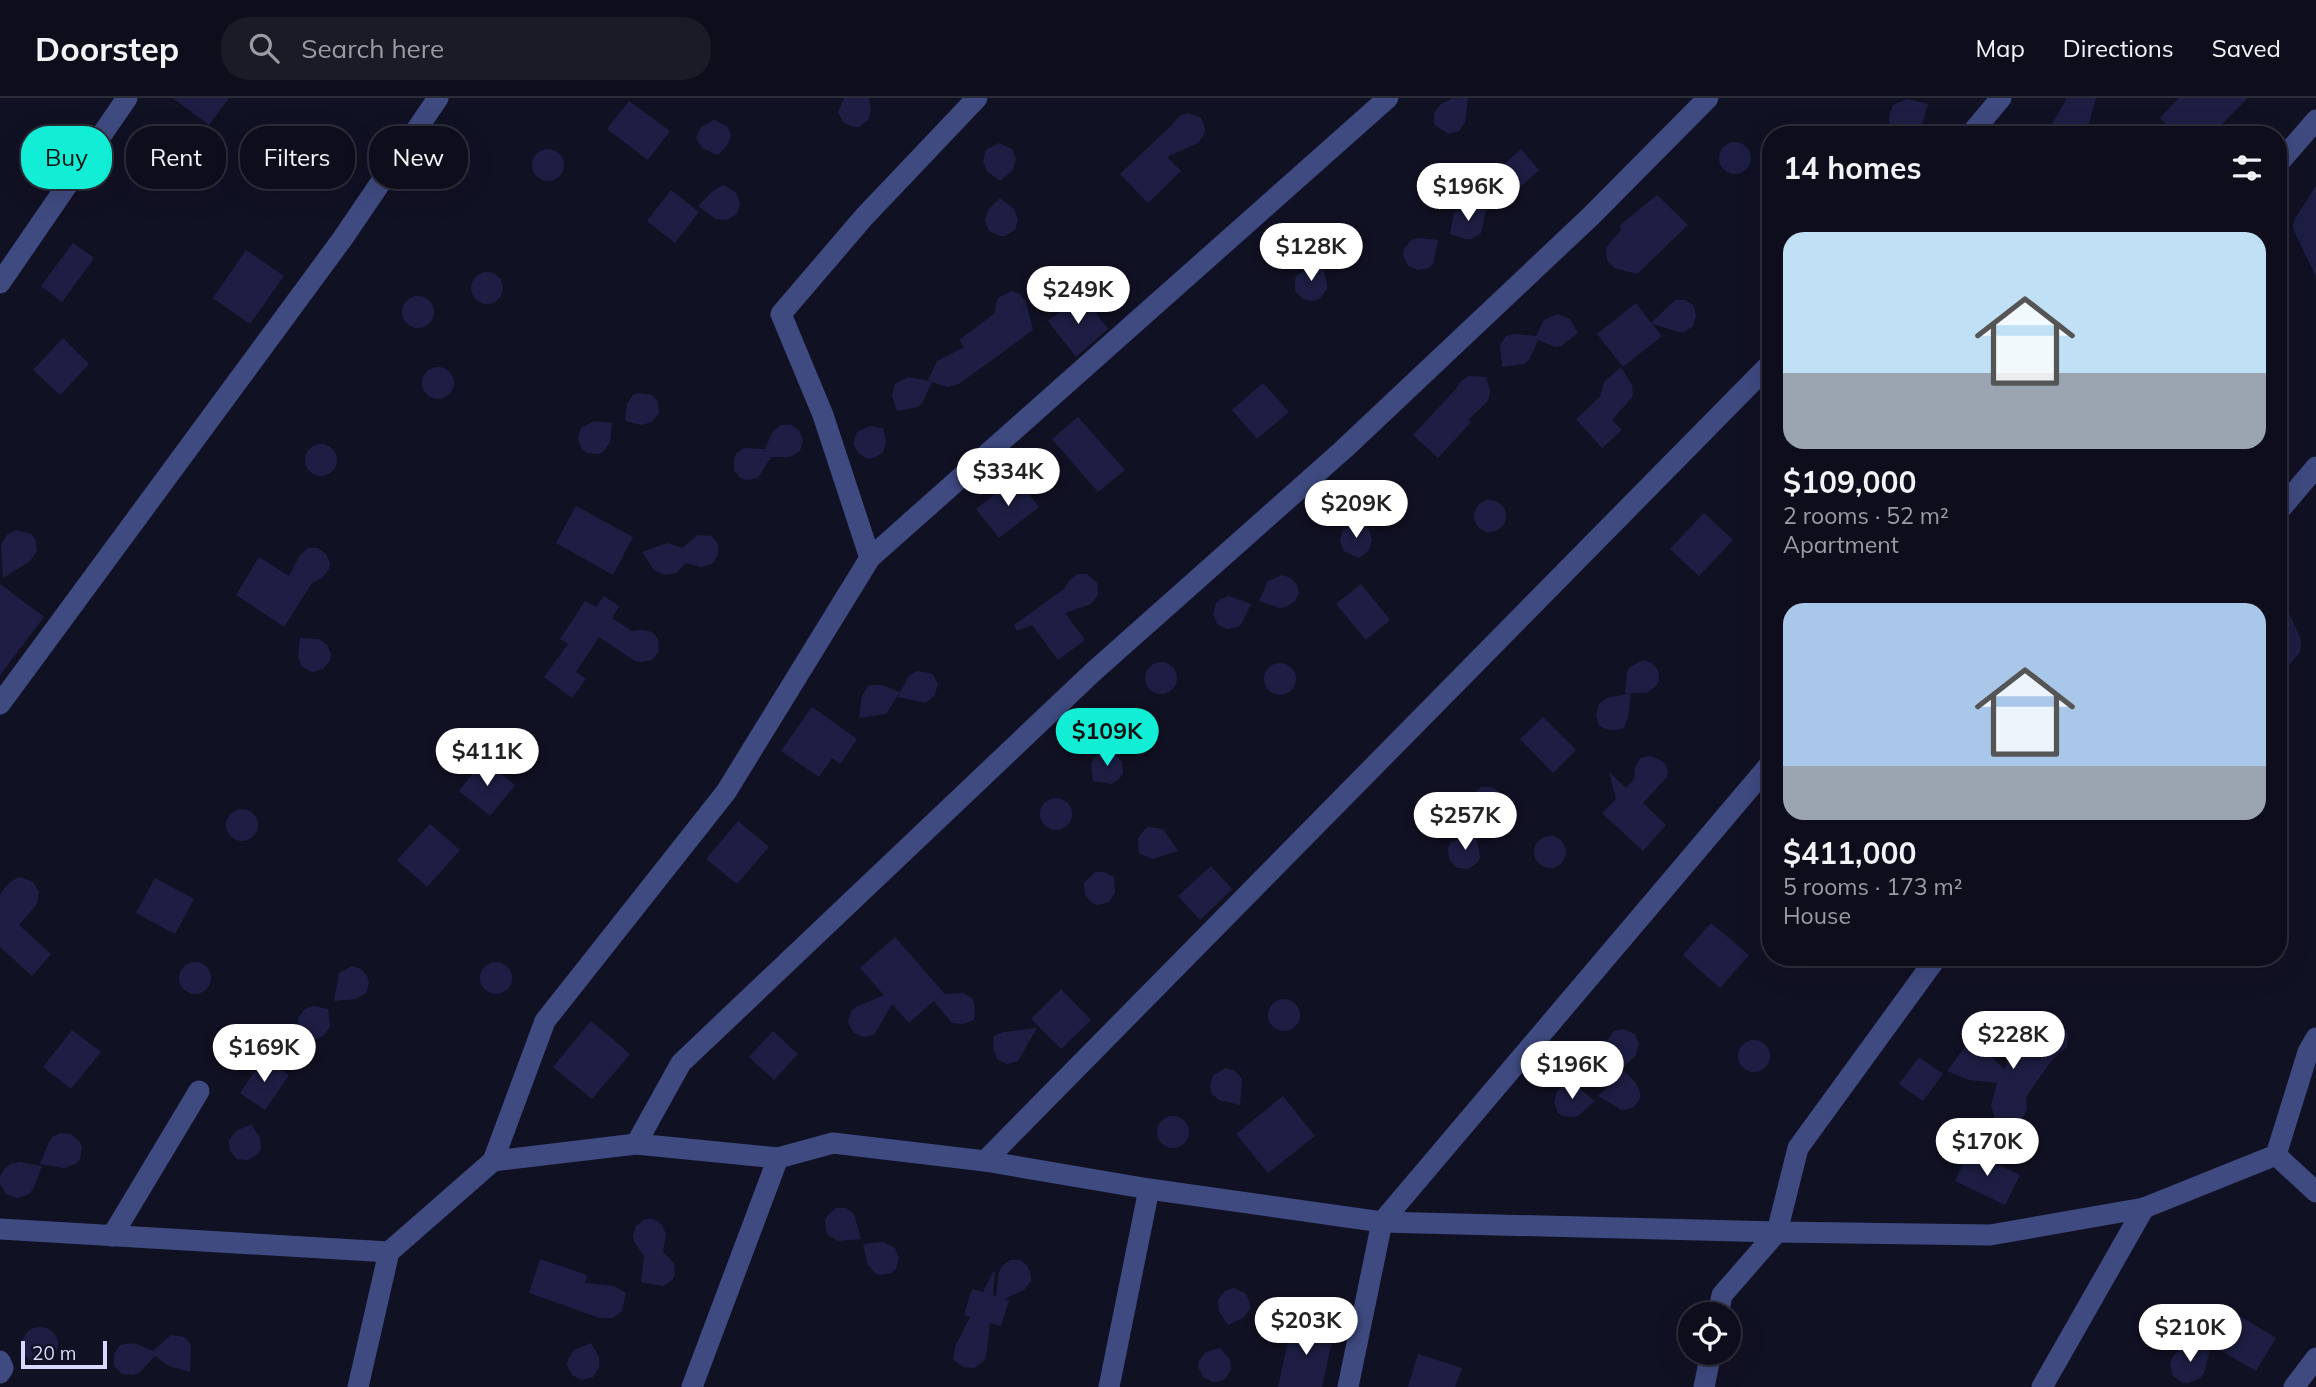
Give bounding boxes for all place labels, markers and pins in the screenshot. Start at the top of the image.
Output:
pin: $196K [1419,164,1517,223]
pin: $128K [1262,223,1360,283]
pin: $249K [1029,266,1127,326]
pin: $334K [959,448,1057,508]
pin: $209K [1307,480,1405,540]
pin: $109K [1058,708,1156,768]
pin: $411K [438,728,536,788]
pin: $257K [1416,792,1514,852]
pin: $228K [1964,1012,2062,1071]
pin: $169K [215,1024,313,1084]
pin: $196K [1523,1042,1621,1101]
pin: $170K [1938,1118,2036,1178]
pin: $203K [1257,1298,1355,1357]
pin: $210K [2141,1304,2239,1364]

